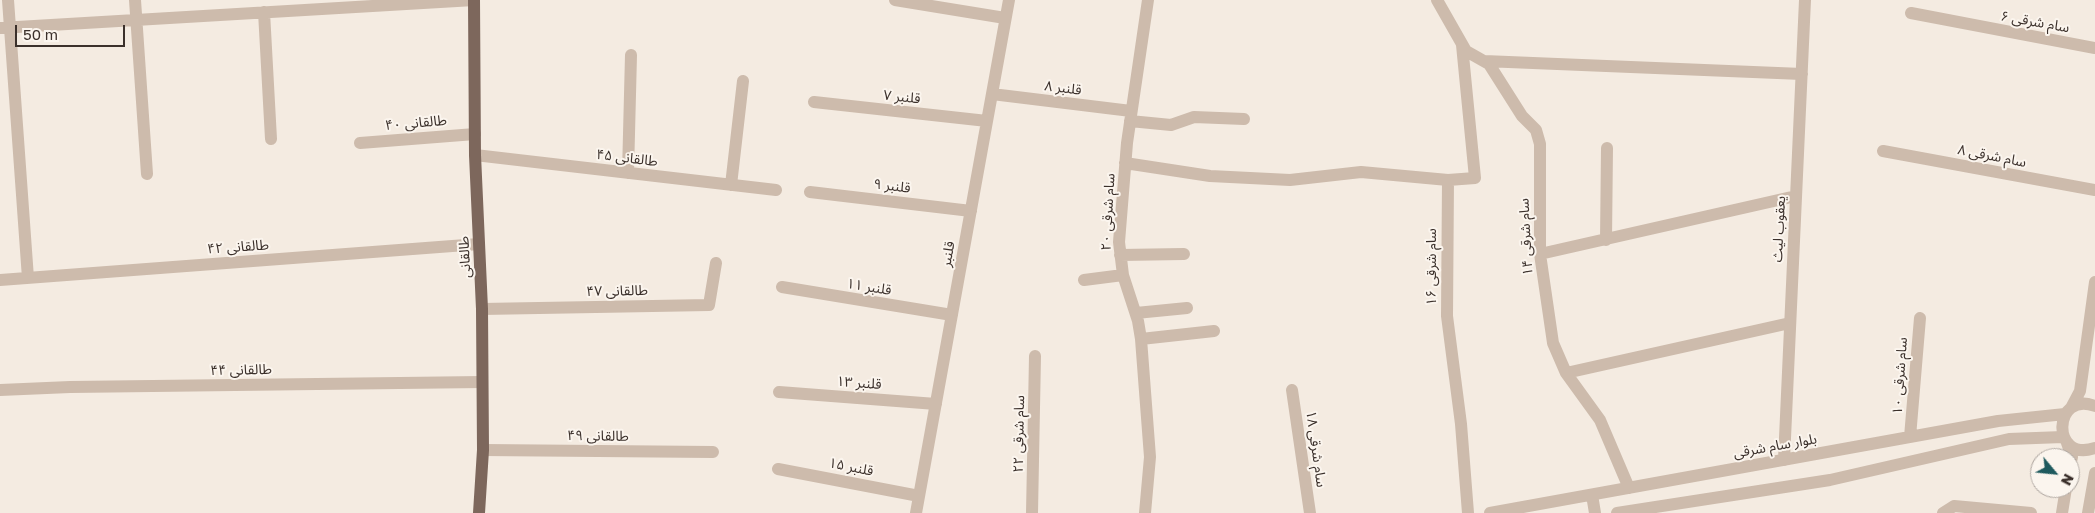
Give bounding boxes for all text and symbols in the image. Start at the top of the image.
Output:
street label: سام شرقی ۶ [1999,8,2071,36]
scale bar [18,15,128,47]
text: 50 m [23,25,58,43]
street label: قلنبر ۸ [1044,77,1082,99]
street label: قلنبر ۷ [883,87,921,107]
street label: طالقانی ۴۰ [384,112,448,134]
street label: سام شرقی ۸ [1956,141,2028,171]
street label: طالقانی ۴۵ [595,146,659,170]
street label: سام شرقی ۲۰ [1098,173,1118,251]
street label: قلنبر ۹ [873,175,911,197]
street label: یعقوب لیث [1769,195,1789,263]
street label: سام شرقی ۱۴ [1516,198,1536,276]
street label: سام شرقی ۱۶ [1424,228,1440,306]
street label: طالقانی [456,235,474,279]
street label: طالقانی ۴۲ [207,236,269,258]
street label: قلنبر [938,240,958,268]
street label: قلنبر ۱۱ [845,275,893,299]
street label: طالقانی ۴۷ [586,282,648,300]
street label: سام شرقی ۱۰ [1889,337,1911,415]
street label: طالقانی ۴۴ [210,361,272,379]
street label: قلنبر ۱۳ [836,373,882,393]
street label: سام شرقی ۲۲ [1010,395,1028,473]
street label: سام شرقی ۱۸ [1302,409,1330,489]
street label: طالقانی ۴۹ [567,427,629,445]
street label: بلوار سام شرقی [1732,430,1818,462]
north arrow [2030,448,2080,498]
street label: قلنبر ۱۵ [827,454,875,480]
text: N [2058,471,2078,488]

